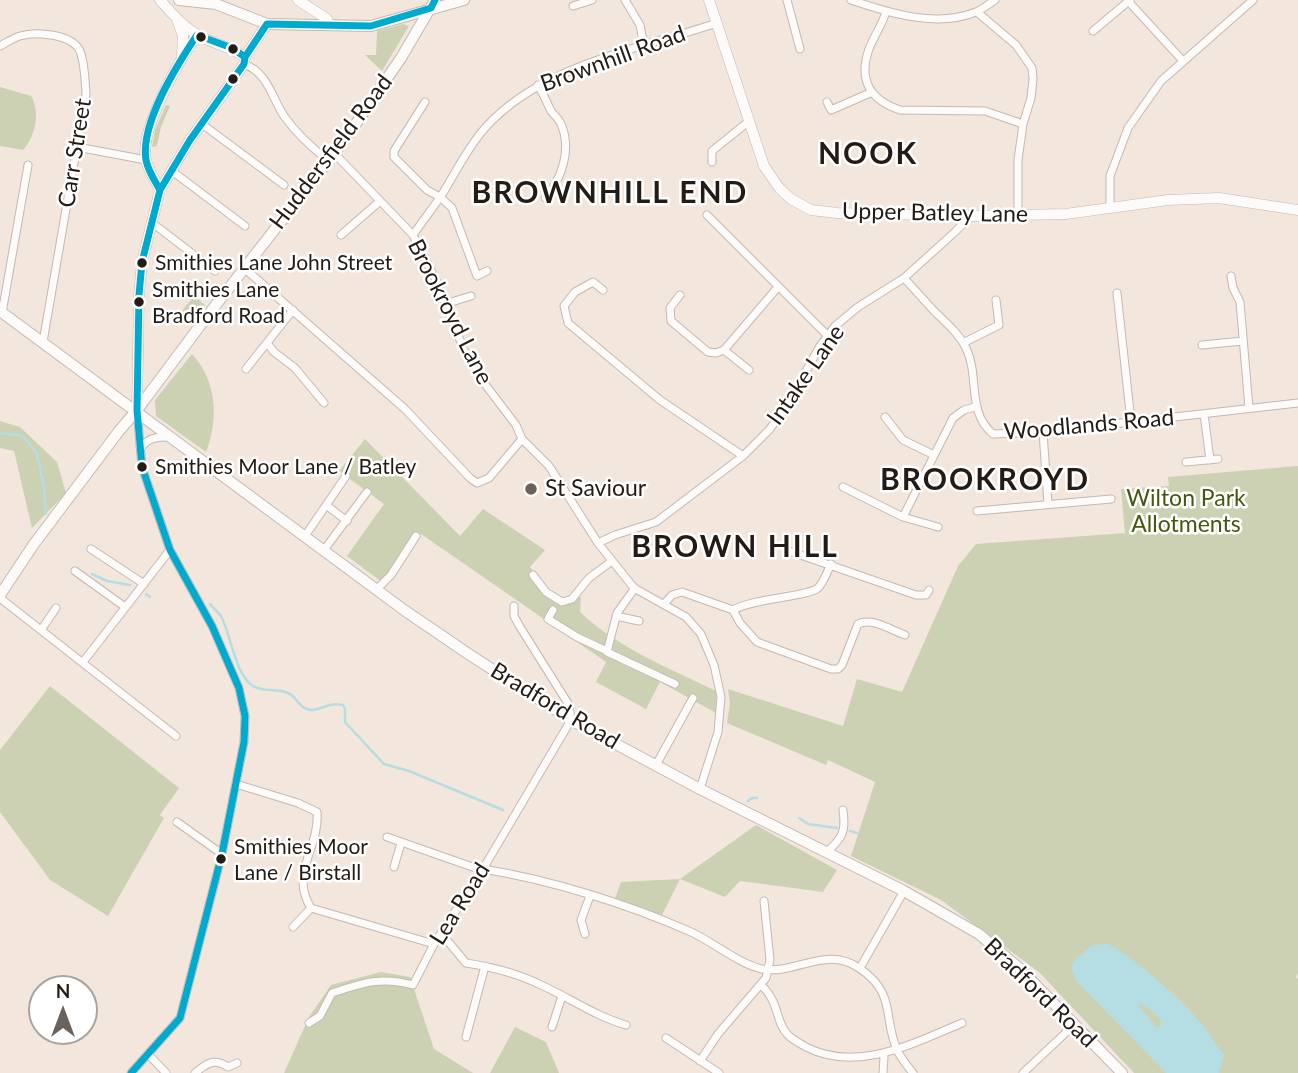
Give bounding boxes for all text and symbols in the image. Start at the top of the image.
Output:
street label: Brownhill Road [537,20,689,98]
unlabelled marker [194,30,208,44]
unlabelled marker [226,42,240,56]
street label: Huddersfield Road [264,69,398,235]
unlabelled marker [226,72,240,86]
street label: Carr Street [53,97,97,209]
district label: NOOK [818,136,918,172]
district label: BROWNHILL END [473,175,747,211]
street label: Upper Batley Lane [842,198,1028,228]
street label: Brookroyd Lane [402,235,498,389]
place label: Smithies Lane John Street [155,250,392,276]
marker: Smithies Lane John Street [135,256,149,270]
place label: Smithies Lane Bradford Road [152,277,285,327]
marker: Smithies Lane Bradford Road [132,295,146,309]
street label: Intake Lane [761,320,851,430]
street label: Woodlands Road [1003,404,1175,446]
place label: Smithies Moor Lane / Batley [155,454,416,480]
marker: Smithies Moor Lane / Batley [135,460,149,474]
district label: BROOKROYD [881,462,1089,498]
place label: St Saviour [545,475,646,503]
marker: St Saviour [523,481,539,497]
park label: Wilton Park Allotments [1126,485,1246,539]
district label: BROWN HILL [632,529,838,565]
street label: Bradford Road [486,657,624,755]
place label: Smithies Moor Lane / Birstall [234,834,368,884]
marker: Smithies Moor Lane / Birstall [214,852,228,866]
street label: Lea Road [424,858,496,950]
street label: Bradford Road [978,933,1102,1053]
north arrow [28,975,98,1045]
text: N [56,979,70,1002]

